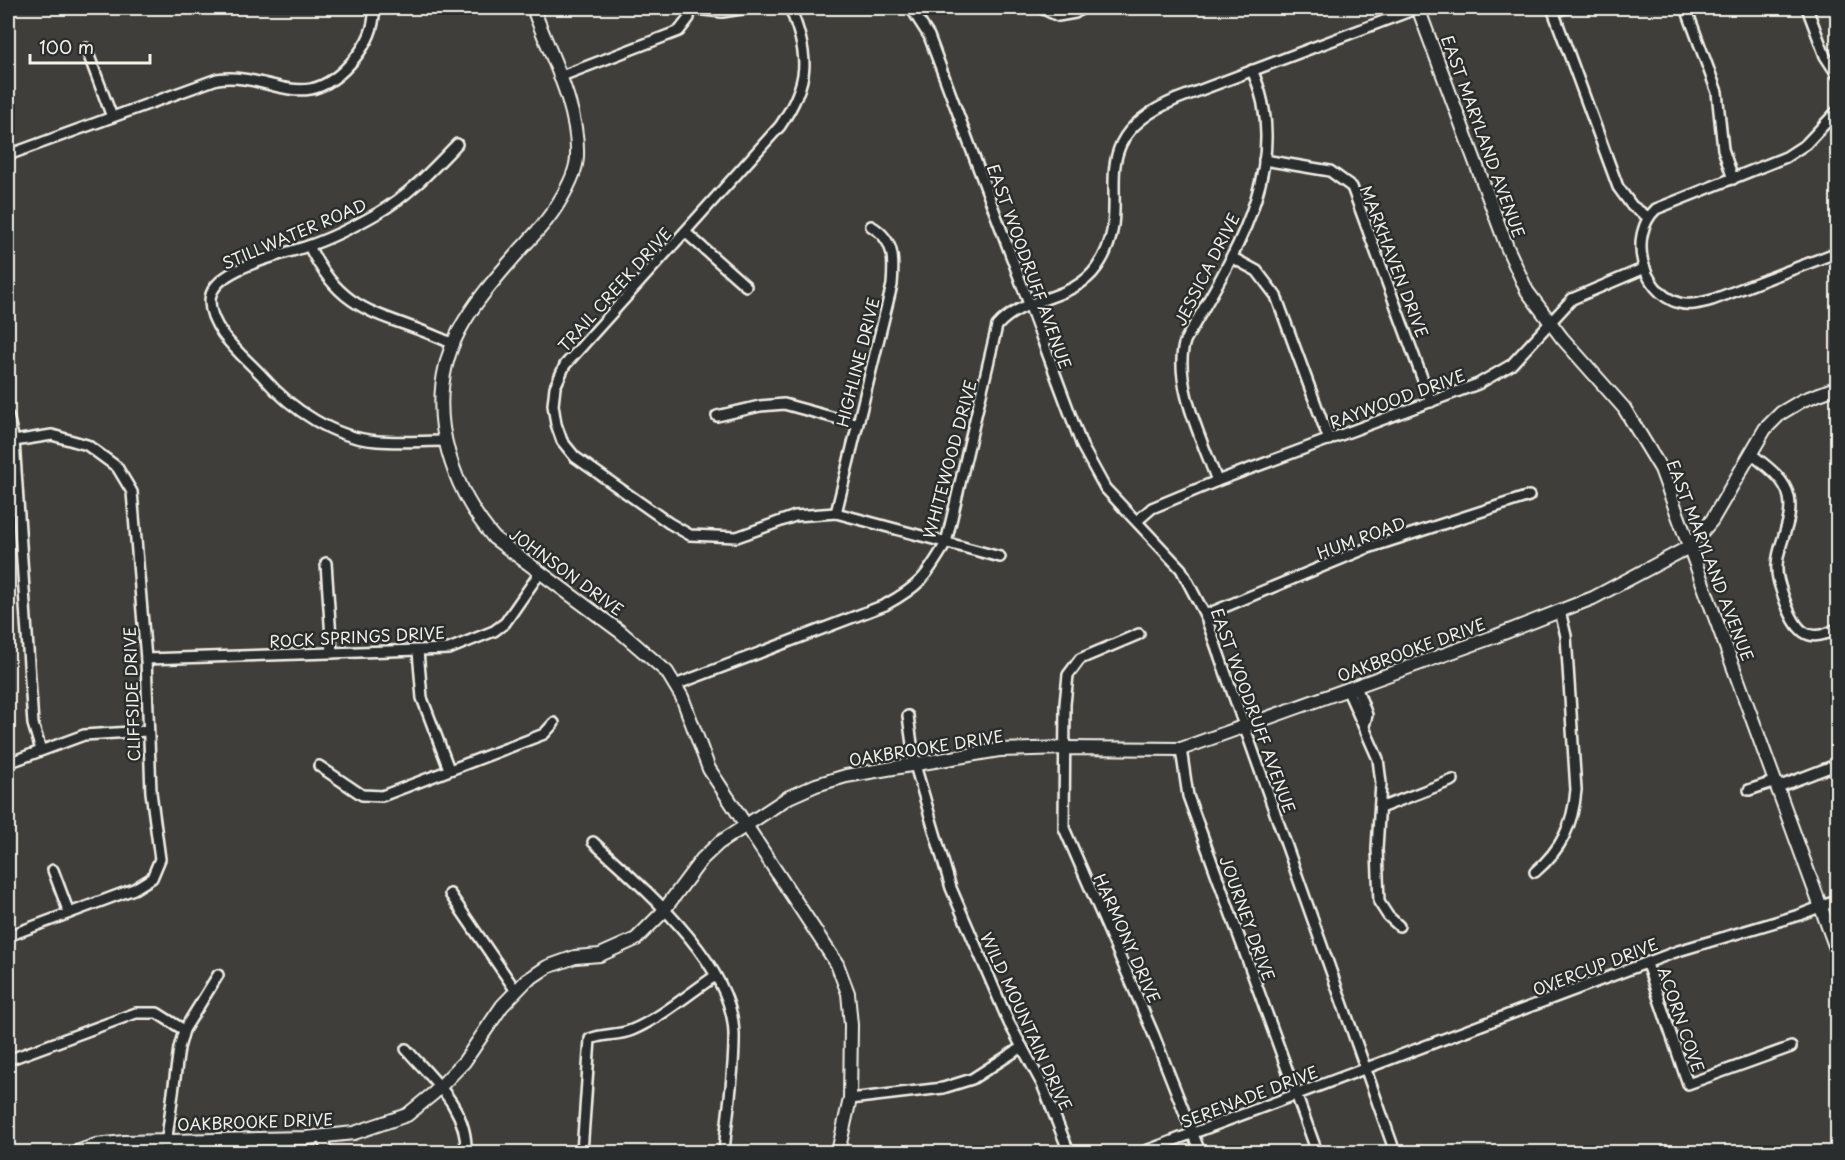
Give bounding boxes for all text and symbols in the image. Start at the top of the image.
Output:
scale bar [30,27,150,65]
street label: EAST MARYLAND AVENUE [1436,31,1532,241]
text: 100 m [39,33,94,60]
street label: EAST WOODRUFF AVENUE [982,160,1078,372]
street label: MARKHAVEN DRIVE [1355,181,1435,341]
street label: STILLWATER ROAD [218,192,370,274]
street label: JESSICA DRIVE [1167,209,1245,329]
street label: TRAIL CREEK DRIVE [552,222,676,356]
street label: HIGHLINE DRIVE [829,295,885,429]
street label: RAYWOOD DRIVE [1326,362,1468,434]
street label: WHITEWOOD DRIVE [916,377,982,541]
street label: EAST MARYLAND AVENUE [1661,456,1761,664]
street label: HUM ROAD [1313,510,1409,564]
street label: JOHNSON DRIVE [505,521,629,621]
street label: EAST WOODRUFF AVENUE [1206,604,1302,816]
street label: OAKBROOKE DRIVE [1333,611,1489,687]
street label: ROCK SPRINGS DRIVE [269,619,445,653]
street label: CLIFFSIDE DRIVE [117,626,145,762]
street label: OAKBROOKE DRIVE [847,723,1005,771]
street label: JOURNEY DRIVE [1214,852,1282,984]
street label: HARMONY DRIVE [1089,870,1167,1006]
street label: WILD MOUNTAIN DRIVE [975,928,1079,1114]
street label: OVERCUP DRIVE [1529,931,1661,1001]
street label: ACORN COVE [1653,963,1711,1075]
street label: SERENADE DRIVE [1177,1059,1321,1133]
street label: OAKBROOKE DRIVE [177,1106,333,1136]

